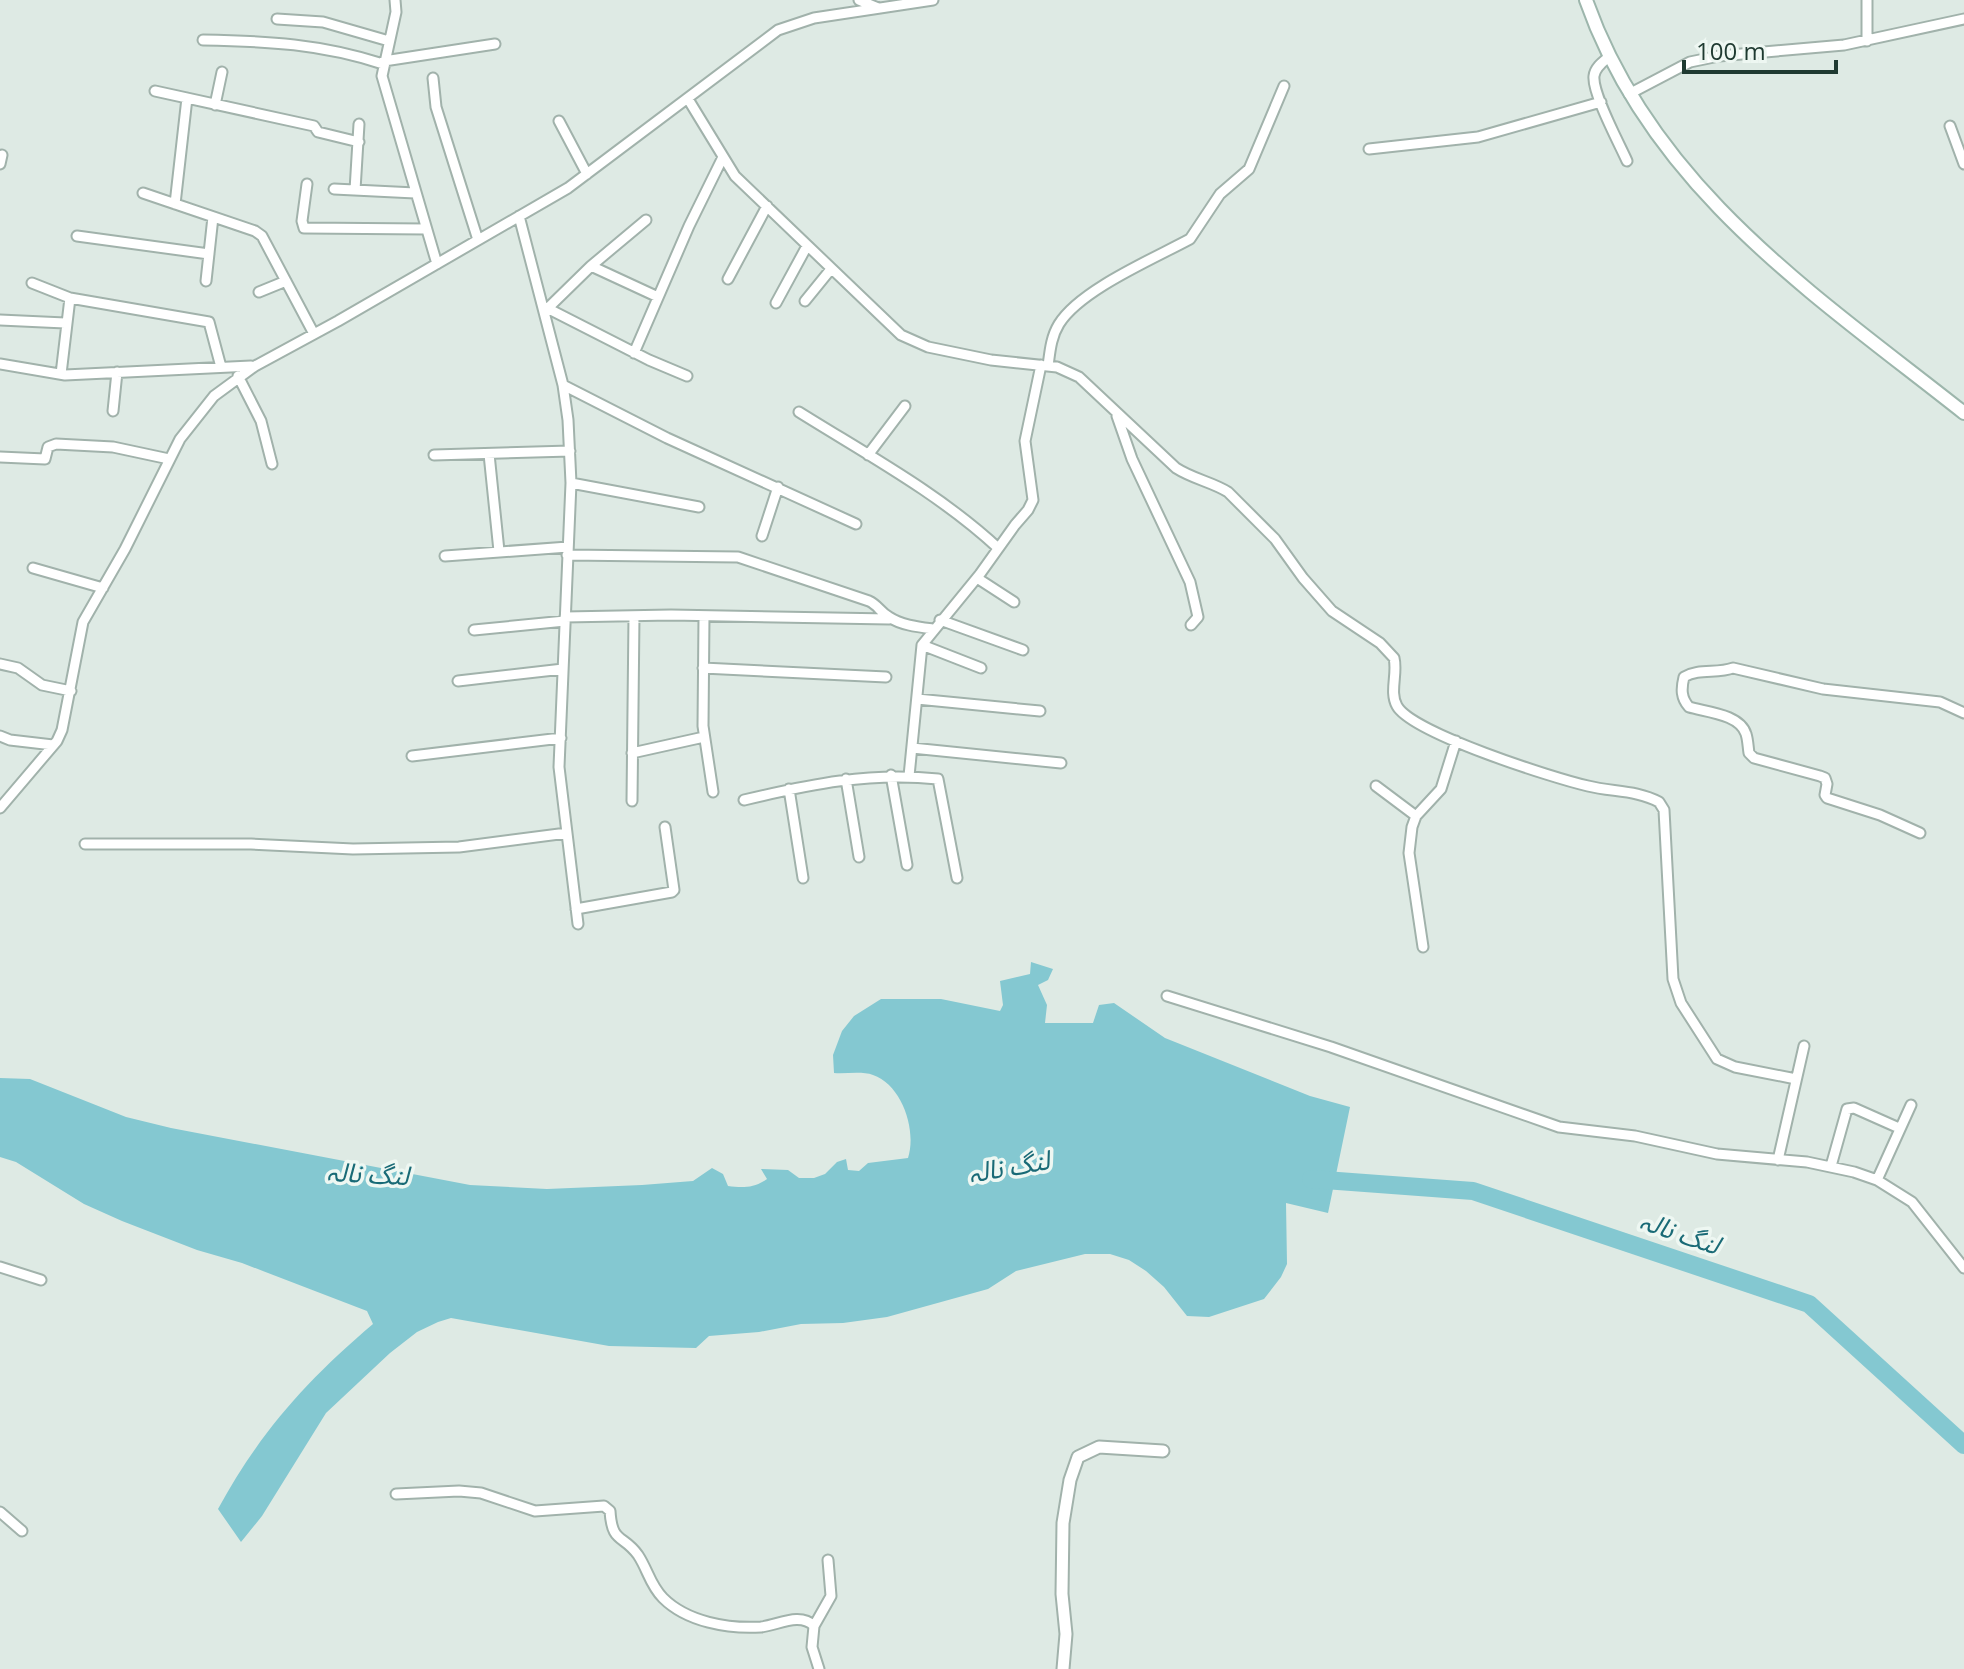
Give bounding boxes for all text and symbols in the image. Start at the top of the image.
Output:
scale bar [1684,24,1836,74]
text: 100 m [1696,34,1766,67]
water label: لنگ نالہ [966,1141,1055,1191]
water label: لنگ نالہ [326,1153,413,1193]
water label: لنگ نالہ [1636,1202,1728,1263]

